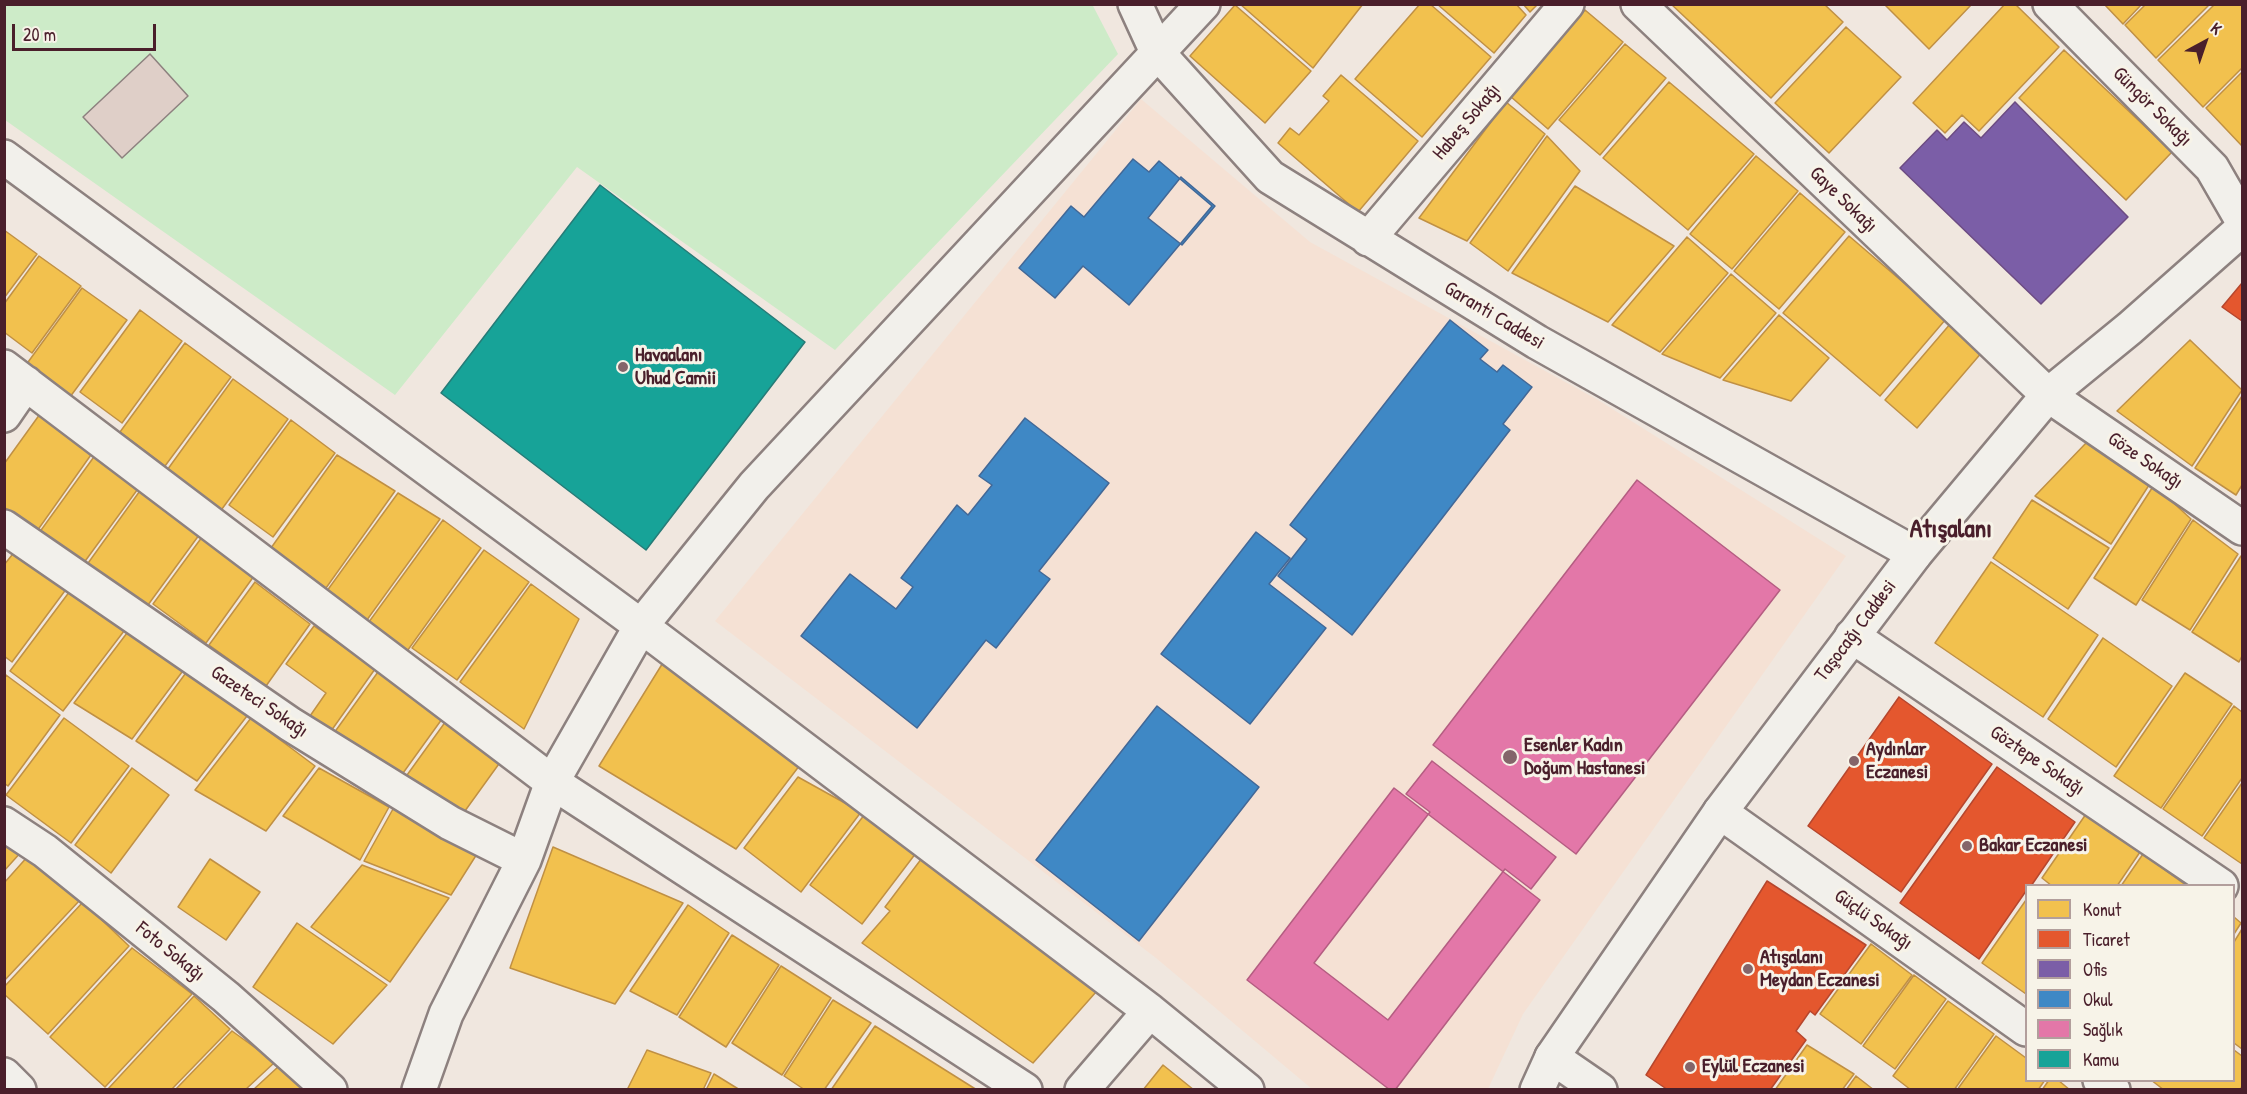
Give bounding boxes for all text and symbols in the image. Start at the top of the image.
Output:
scale bar [15,12,159,50]
north arrow [2175,12,2235,72]
text: K [2206,17,2227,39]
text: 20 m [23,22,56,47]
street label: Güngör Sokağı [2107,62,2197,152]
street label: Habeş Sokağı [1428,79,1506,165]
street label: Gaye Sokağı [1804,162,1882,238]
street label: Garanti Caddesi [1440,277,1548,355]
place label: Havaalanı Uhud Camii [635,344,716,391]
marker: Havaalanı Uhud Camii [616,360,630,374]
street label: Göze Sokağı [2103,427,2187,495]
district label: Atışalanı [1910,514,1992,546]
street label: Taşocağı Caddesi [1810,575,1902,687]
street label: Gazeteci Sokağı [206,661,312,743]
street label: Göztepe Sokağı [1985,721,2089,801]
place label: Esenler Kadın Doğum Hastanesi [1524,734,1645,781]
place label: Aydınlar Eczanesi [1866,738,1928,785]
marker: Esenler Kadın Doğum Hastanesi [1501,748,1519,766]
marker: Aydınlar Eczanesi [1847,754,1861,768]
place label: Bakar Eczanesi [1979,834,2088,858]
marker: Bakar Eczanesi [1960,839,1974,853]
street label: Güçlü Sokağı [1829,884,1917,956]
legend [2025,884,2235,1082]
text: Konut [2083,897,2121,922]
street label: Foto Sokağı [131,917,209,987]
text: Ticaret [2083,927,2130,952]
place label: Atışalanı Meydan Eczanesi [1760,946,1880,993]
text: Ofis [2083,957,2107,982]
marker: Atışalanı Meydan Eczanesi [1741,962,1755,976]
text: Okul [2083,987,2112,1012]
text: Sağlık [2083,1017,2123,1042]
text: Kamu [2083,1047,2119,1072]
place label: Eylül Eczanesi [1702,1055,1805,1079]
marker: Eylül Eczanesi [1683,1060,1697,1074]

